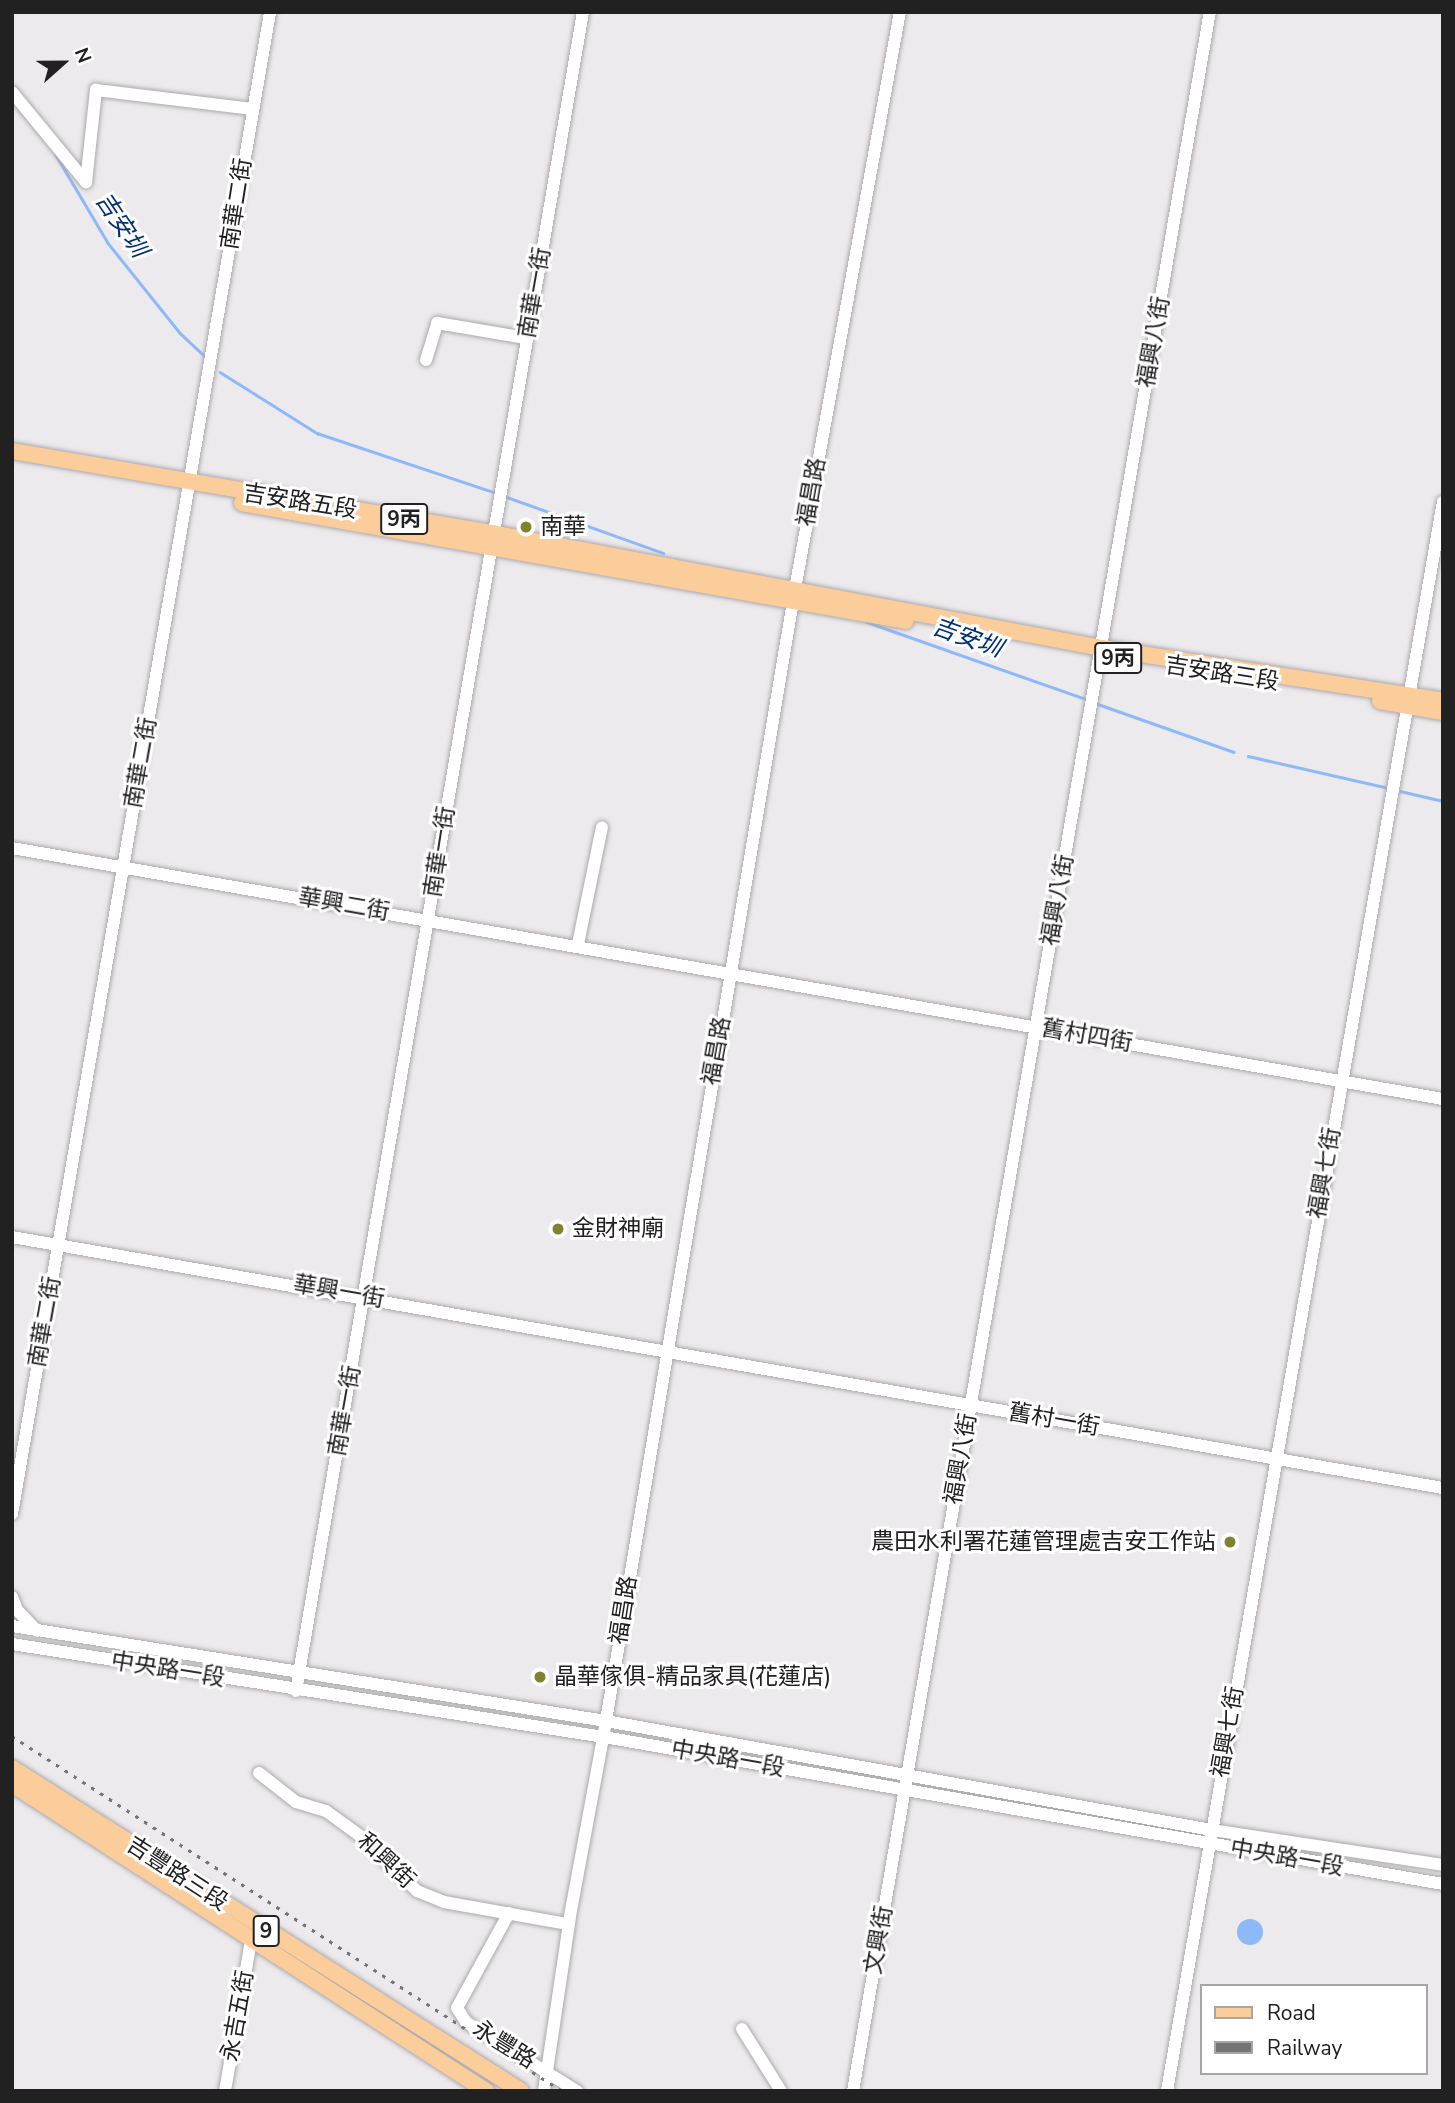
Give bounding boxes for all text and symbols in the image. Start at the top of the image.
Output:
north arrow [28,28,98,98]
text: N [68,44,97,67]
street label: 南華二街 [216,156,258,252]
water label: 吉安圳 [89,187,153,263]
street label: 南華一街 [513,245,557,341]
street label: 福興八街 [1132,294,1176,390]
street label: 福昌路 [792,456,832,528]
street label: 吉安路五段 [241,479,359,525]
road number: 9丙 [380,502,428,536]
place label: 南華 [540,513,586,541]
marker: 南華 [518,519,534,535]
water label: 吉安圳 [928,612,1006,664]
road number: 9丙 [1094,640,1142,676]
street label: 吉安路三段 [1163,651,1281,697]
street label: 南華二街 [119,715,163,811]
street label: 南華一街 [419,804,461,900]
street label: 福興八街 [1036,852,1080,948]
street label: 華興二街 [296,883,392,927]
street label: 舊村四街 [1039,1014,1135,1058]
street label: 福昌路 [697,1015,737,1087]
street label: 福興七街 [1303,1125,1347,1221]
place label: 金財神廟 [572,1215,664,1243]
marker: 金財神廟 [550,1221,566,1237]
street label: 華興一街 [291,1270,387,1314]
street label: 南華二街 [23,1274,67,1370]
street label: 南華一街 [323,1363,367,1459]
street label: 舊村一街 [1006,1398,1102,1442]
street label: 福興八街 [939,1411,983,1507]
place label: 農田水利署花蓮管理處吉安工作站 [871,1528,1216,1556]
marker: 農田水利署花蓮管理處吉安工作站 [1222,1534,1238,1550]
street label: 福昌路 [605,1574,643,1646]
street label: 中央路一段 [109,1647,227,1693]
place label: 晶華傢俱-精品家具(花蓮店) [554,1663,831,1691]
marker: 晶華傢俱-精品家具(花蓮店) [532,1669,548,1685]
street label: 福興七街 [1206,1684,1250,1780]
street label: 中央路一段 [669,1735,787,1783]
street label: 和興街 [351,1827,421,1895]
street label: 吉豐路三段 [121,1831,233,1917]
street label: 中央路一段 [1228,1834,1346,1882]
street label: 文興街 [859,1904,899,1976]
road number: 9 [252,1913,280,1948]
street label: 永吉五街 [216,1968,260,2064]
legend [1200,1984,1427,2075]
text: Road [1267,1999,1316,2027]
street label: 永豐路 [467,2015,541,2075]
text: Railway [1267,2034,1342,2062]

